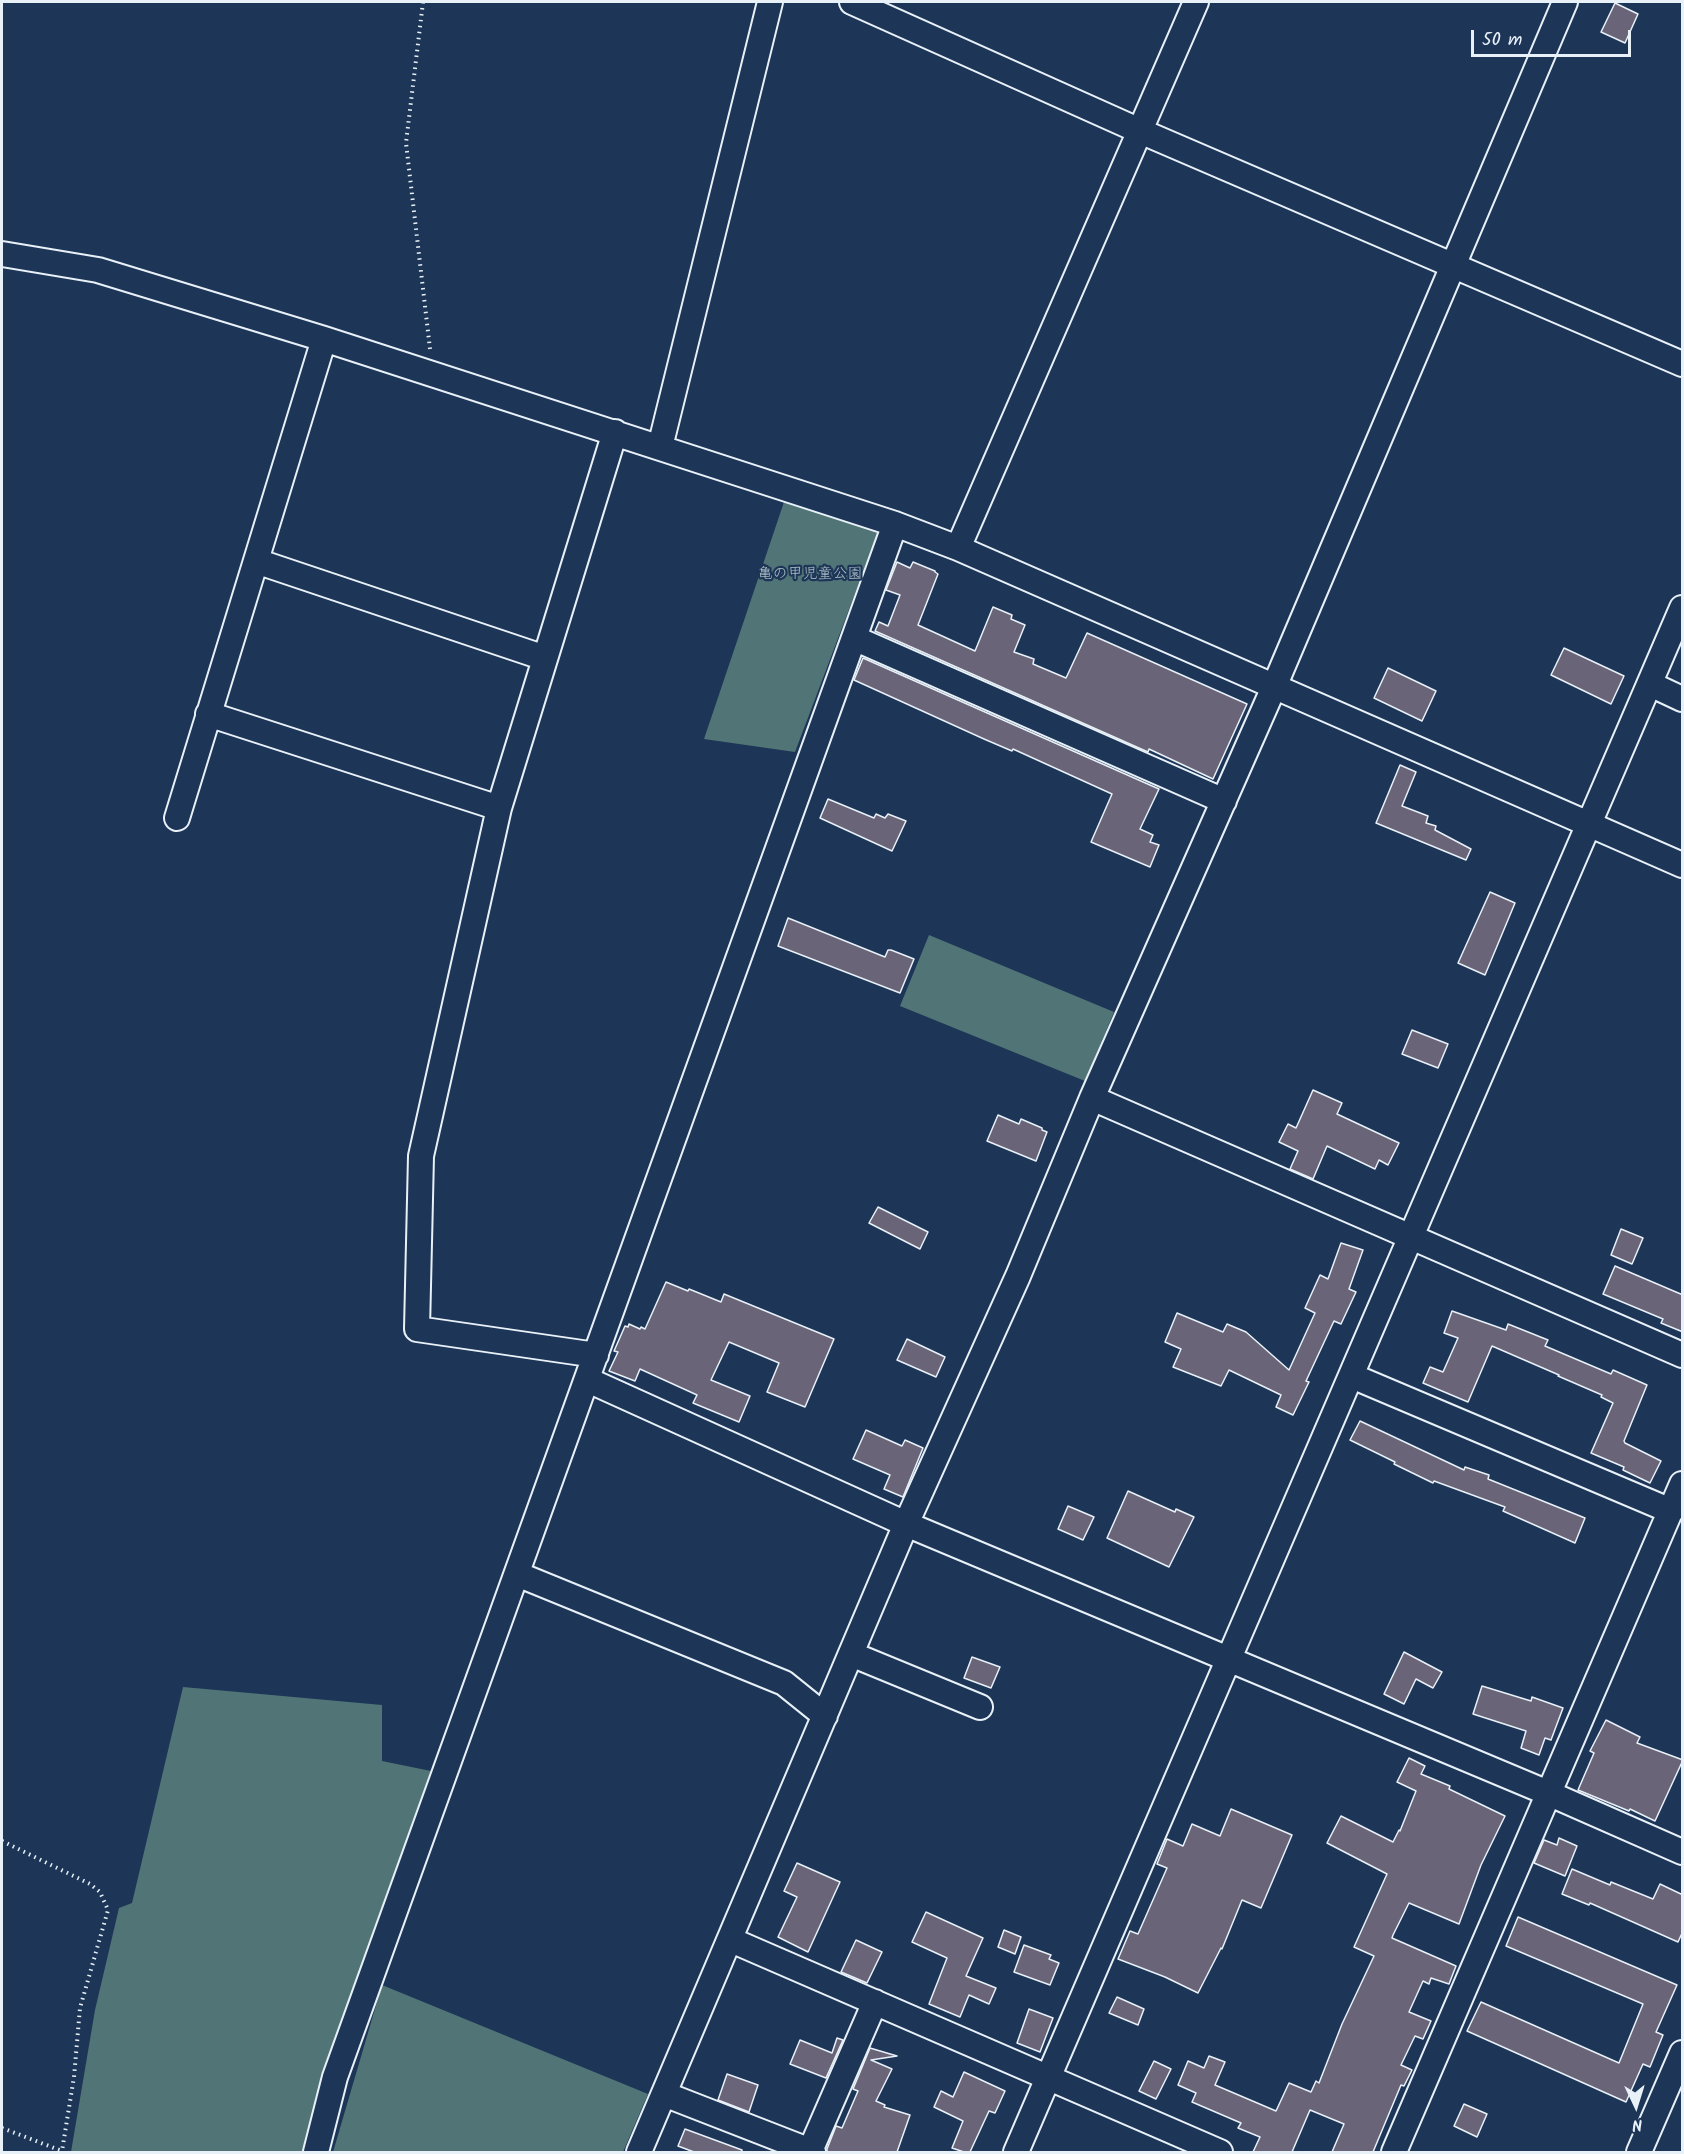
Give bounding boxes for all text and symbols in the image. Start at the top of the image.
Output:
scale bar [1474,18,1634,56]
text: 50 m [1482,26,1522,55]
park label: 亀の甲児童公園 [758,566,862,584]
north arrow [1606,2076,1666,2136]
text: N [1631,2112,1643,2137]

